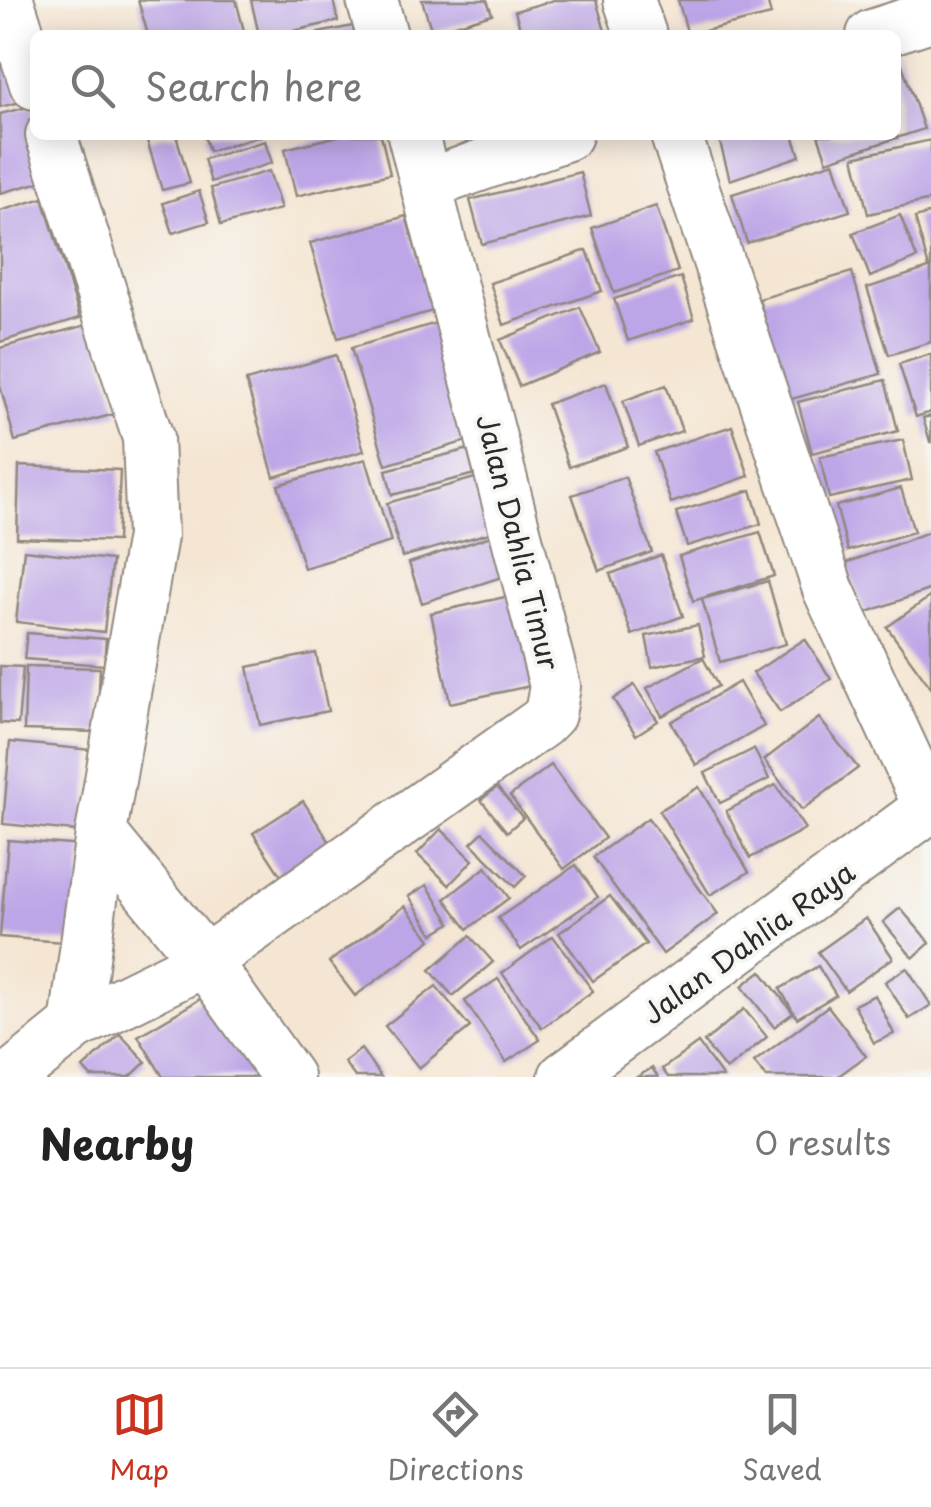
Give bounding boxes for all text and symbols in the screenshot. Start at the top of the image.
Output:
search box [30,30,901,140]
text: Search here [145,57,362,114]
icon: search [65,58,120,113]
street label: Jalan Dahlia Timur [466,410,572,674]
street label: Jalan Dahlia Raya [633,850,863,1034]
text: Nearby [40,1111,194,1174]
text: 0 results [755,1118,891,1166]
tab: Map [109,1387,169,1490]
tab: Directions [388,1387,524,1490]
tab: Saved [742,1387,822,1490]

